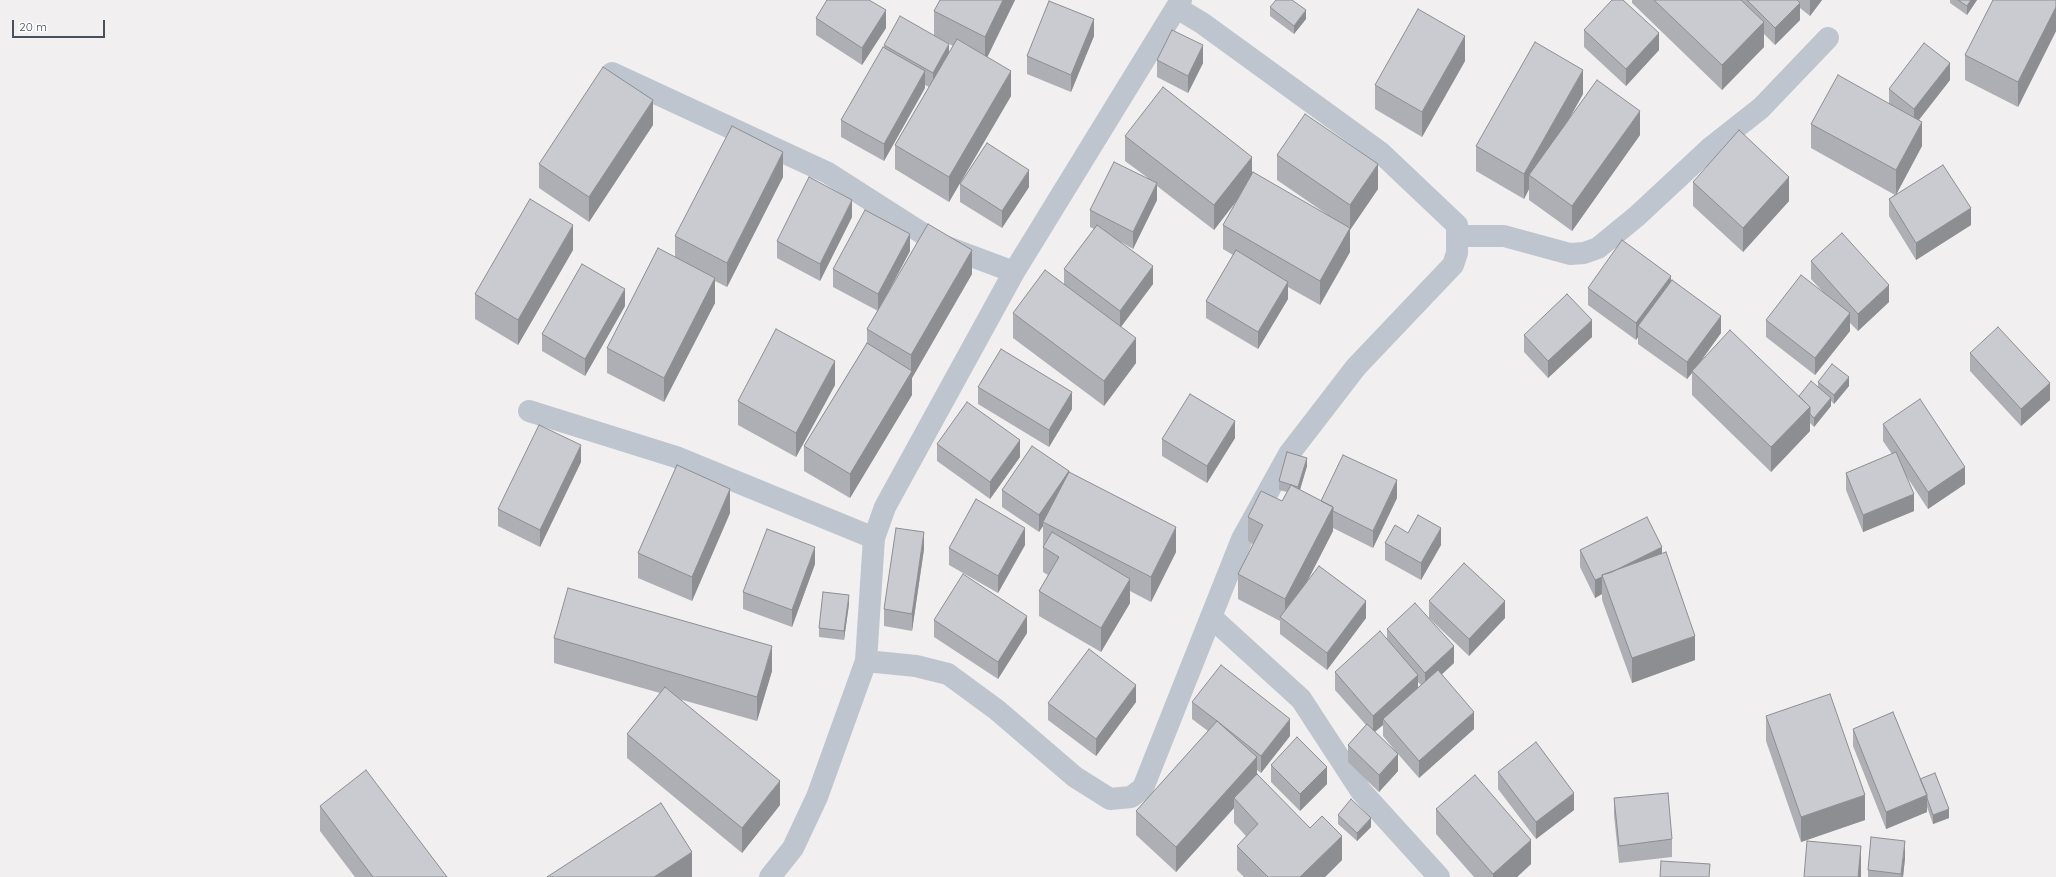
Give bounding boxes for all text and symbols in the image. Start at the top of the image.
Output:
scale bar [14,12,107,38]
text: 20 m [19,19,47,34]

